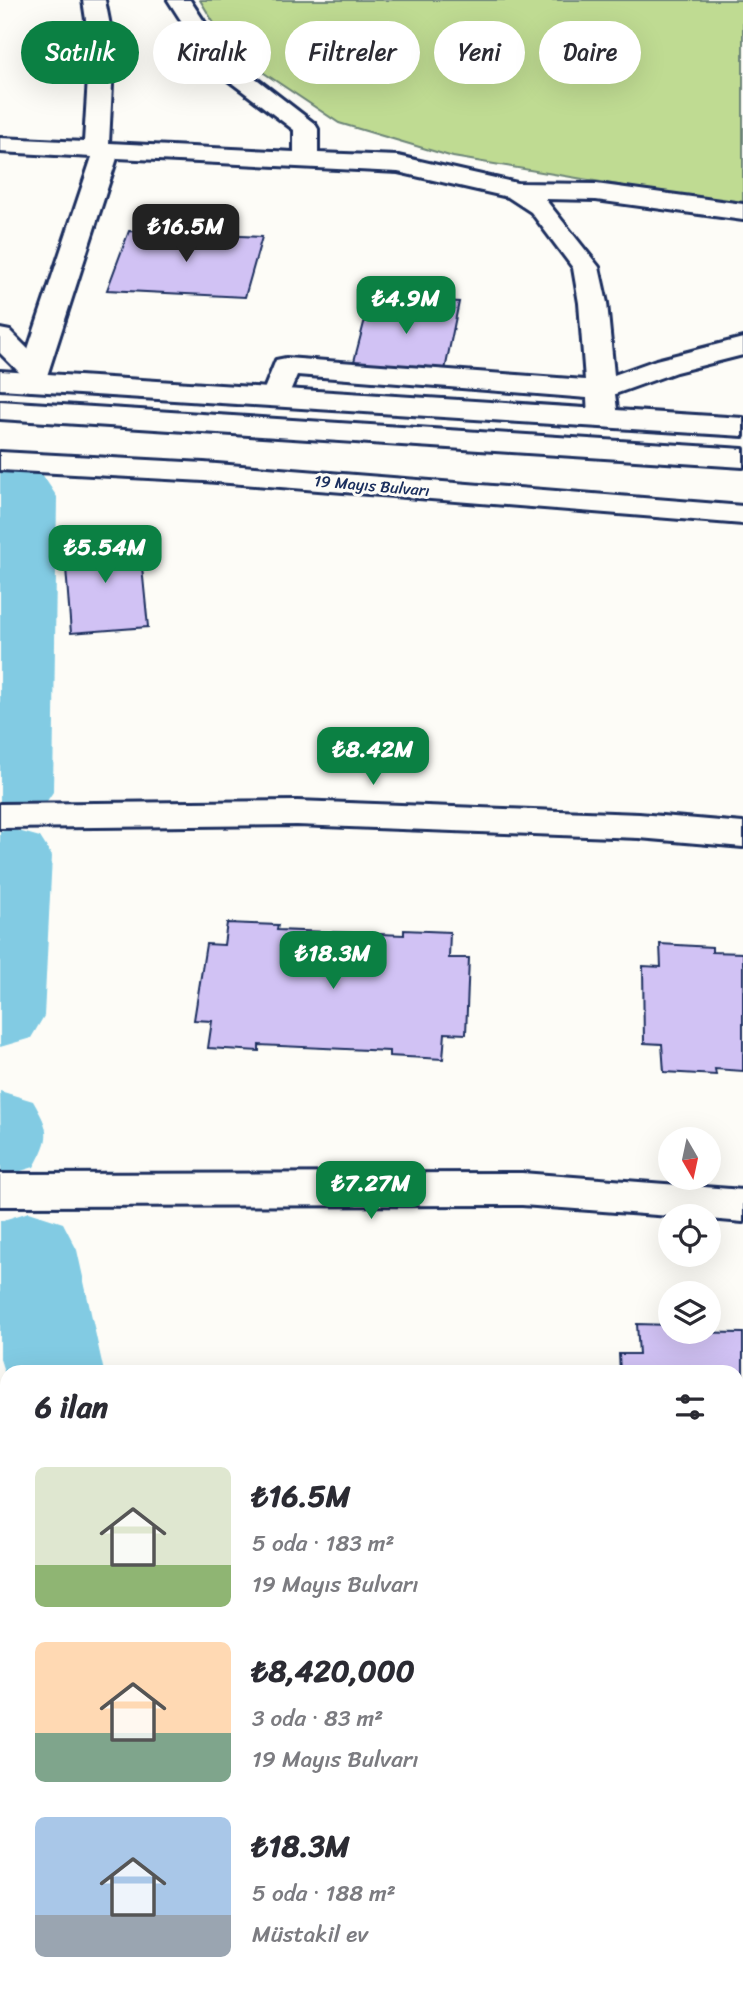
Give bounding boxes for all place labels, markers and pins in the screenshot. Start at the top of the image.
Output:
pin: ₺16.5M [129,204,243,264]
pin: ₺4.9M [357,276,455,336]
pin: ₺5.54M [48,526,162,585]
pin: ₺8.42M [316,728,430,787]
pin: ₺18.3M [276,932,390,991]
pin: ₺7.27M [314,1162,428,1221]

